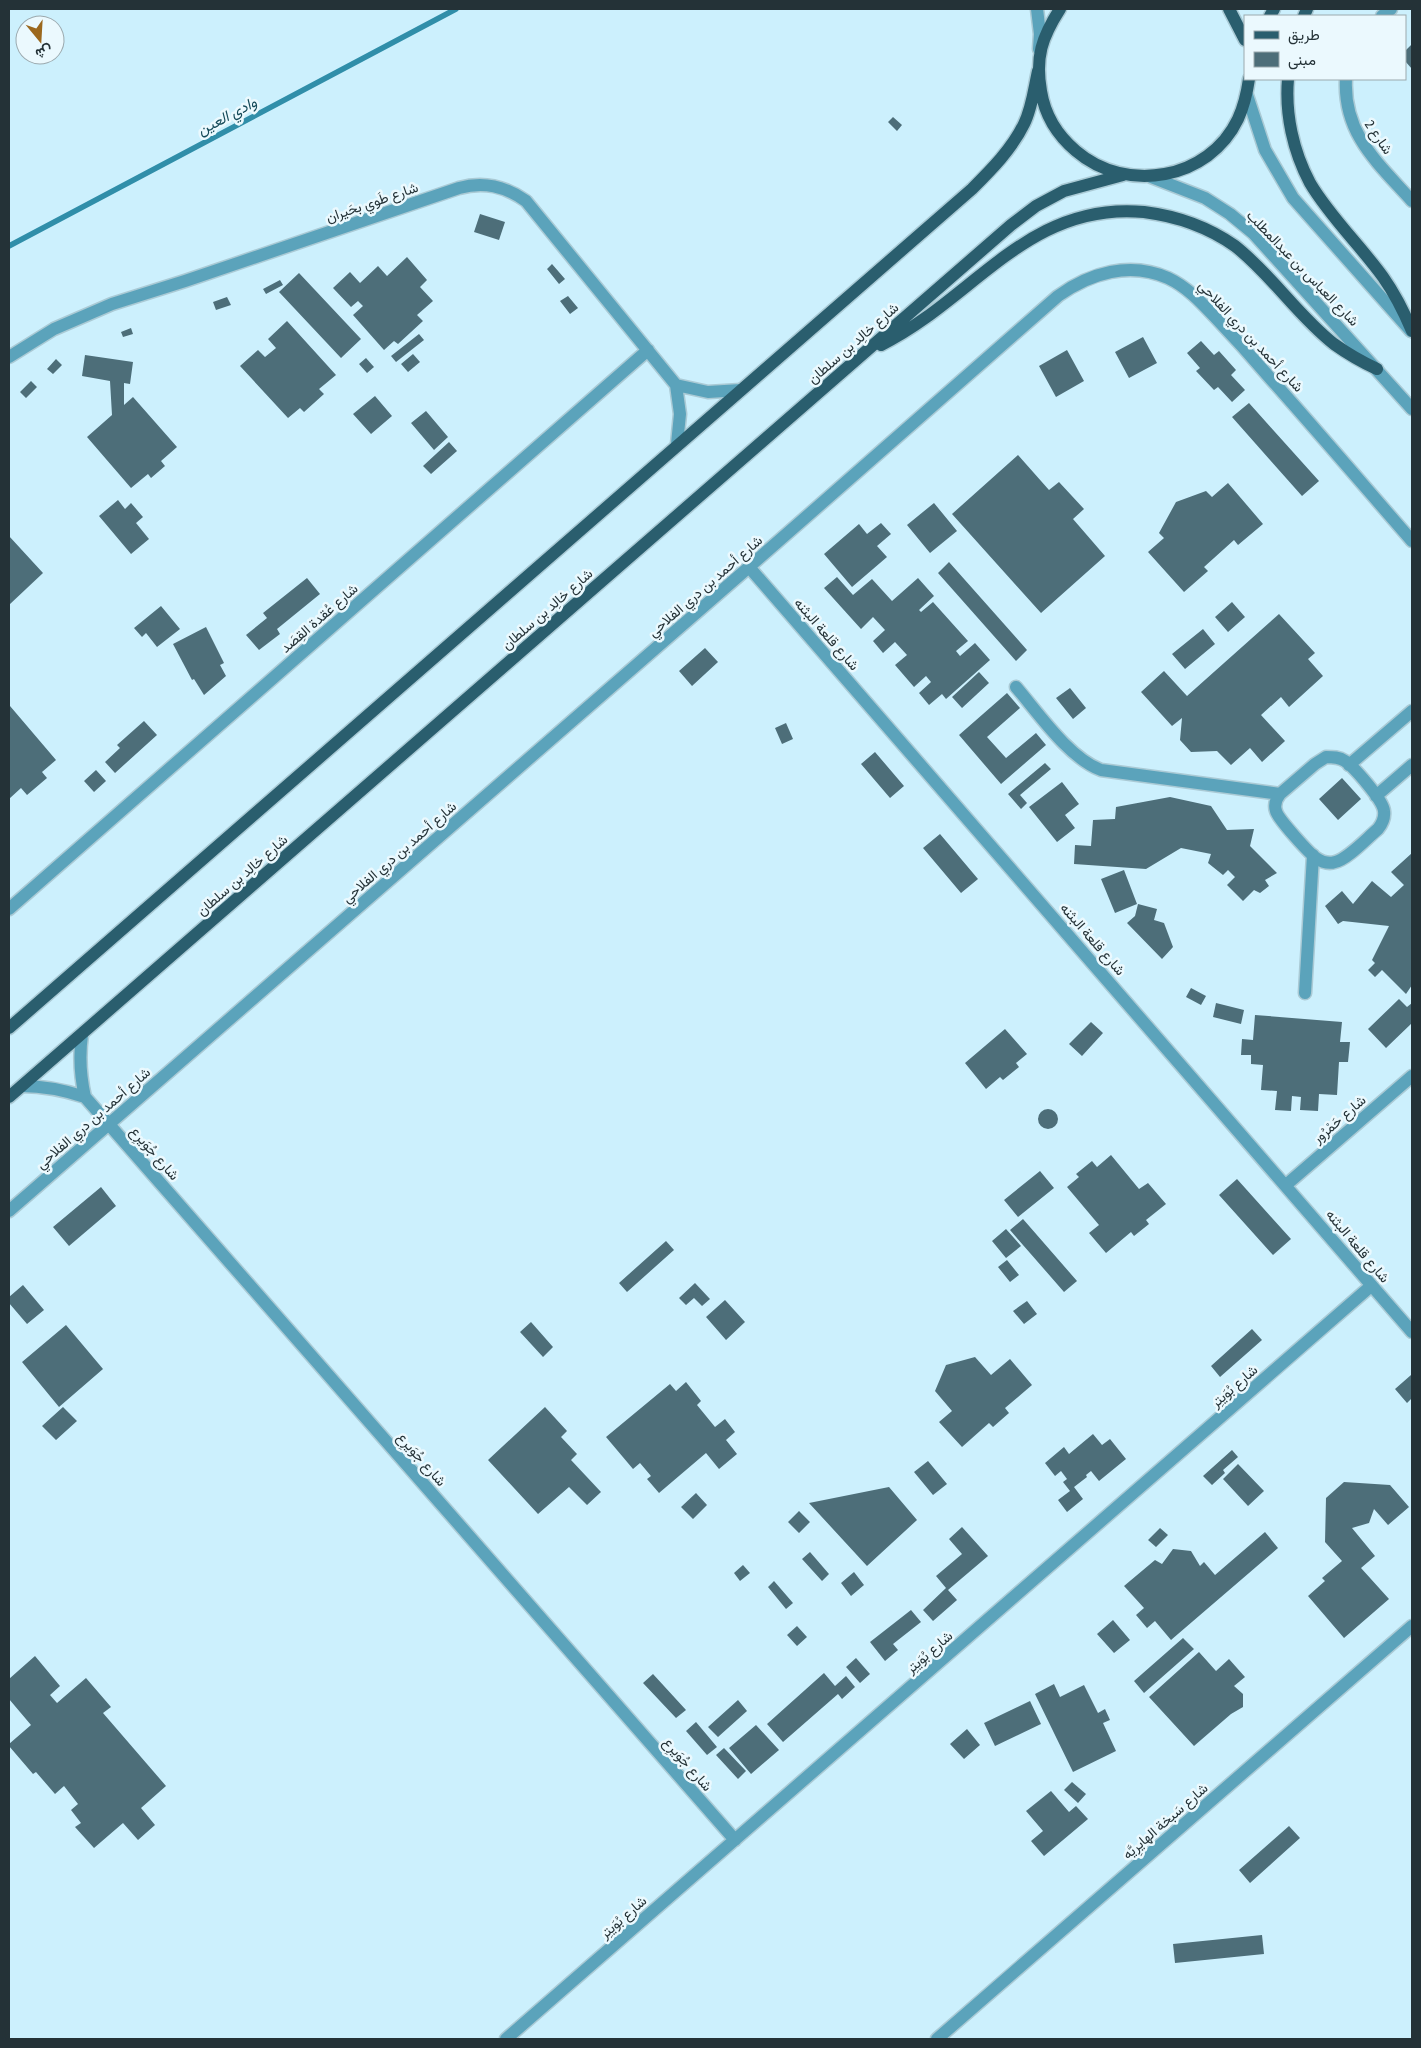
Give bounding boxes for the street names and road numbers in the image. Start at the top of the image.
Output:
street label: شارع 2 [1359,117,1396,159]
street label: شارع طَوي بحَيران [324,179,421,229]
street label: شارع العباس بن عبدالمطلب [1241,207,1362,331]
street label: شارع أحمد بن دري الفلاحي [1192,277,1307,398]
street label: شارع خالِد بن سلطان [804,299,904,389]
street label: شارع أحمد بن دري الفلاحي [645,532,768,643]
street label: شارع خالِد بن سلطان [498,565,598,655]
street label: شارع عُقدة القِصَد [277,580,363,658]
street label: شارع قلعة البثنه [789,595,863,675]
street label: شارع أحمد بن دري الفلاحي [339,798,462,909]
street label: شارع خالِد بن سلطان [193,831,293,921]
street label: شارع قلعة البثنه [1055,900,1129,980]
street label: شارع أحمد بن دري الفلاحي [33,1064,156,1175]
street label: شارع حَمْرُور [1308,1092,1371,1149]
street label: شارع جُوَيرِع [125,1123,183,1185]
street label: شارع قلعة البثنه [1321,1206,1393,1288]
street label: شارع بُوَيتِر [1207,1361,1263,1414]
street label: شارع جُوَيرِع [392,1429,450,1491]
street label: شارع بُوَيتِر [902,1627,958,1680]
street label: شارع جُوَيرِع [658,1734,716,1796]
street label: شارع سَبخة الهايرِيَّه [1119,1780,1213,1865]
street label: شارع بُوَيتِر [596,1892,652,1945]

